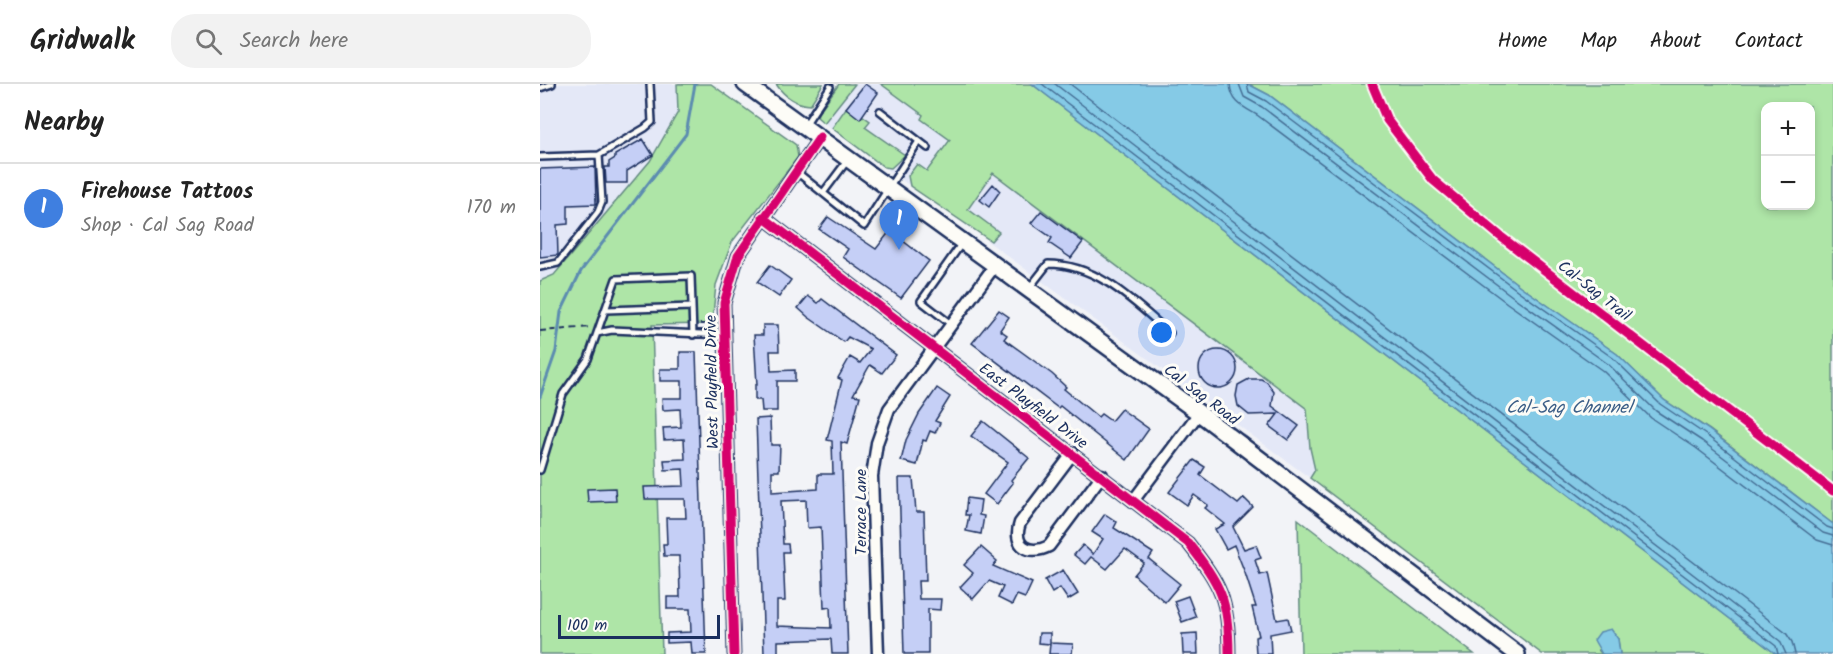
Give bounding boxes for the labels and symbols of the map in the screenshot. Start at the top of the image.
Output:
pin: 1 [880,200,918,250]
street label: Cal-Sag Trail [1552,254,1636,328]
street label: West Playfield Drive [699,315,726,449]
your location [1147,318,1176,347]
street label: East Playfield Drive [973,357,1093,456]
street label: Cal Sag Road [1158,358,1245,433]
water label: Cal-Sag Channel [1506,394,1636,423]
street label: Terrace Lane [849,469,874,555]
scale bar [558,612,720,640]

